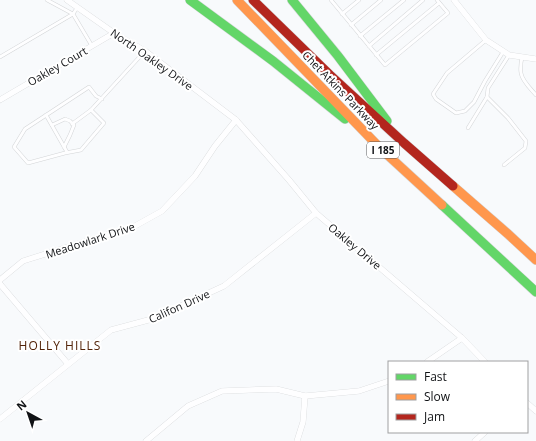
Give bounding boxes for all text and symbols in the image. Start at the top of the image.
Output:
street label: North Oakley Drive [108,25,196,93]
street label: Oakley Court [24,43,90,89]
street label: Chet Atkins Parkway [299,47,383,133]
road number: I 185 [367,142,399,158]
street label: Meadowlark Drive [43,218,137,262]
street label: Oakley Drive [325,219,385,273]
street label: Califon Drive [146,286,212,326]
district label: HOLLY HILLS [19,337,101,354]
legend [388,361,528,433]
text: Fast [424,368,447,385]
text: Slow [424,388,451,405]
north arrow [8,393,48,433]
text: N [13,396,30,414]
text: Jam [423,408,445,425]

